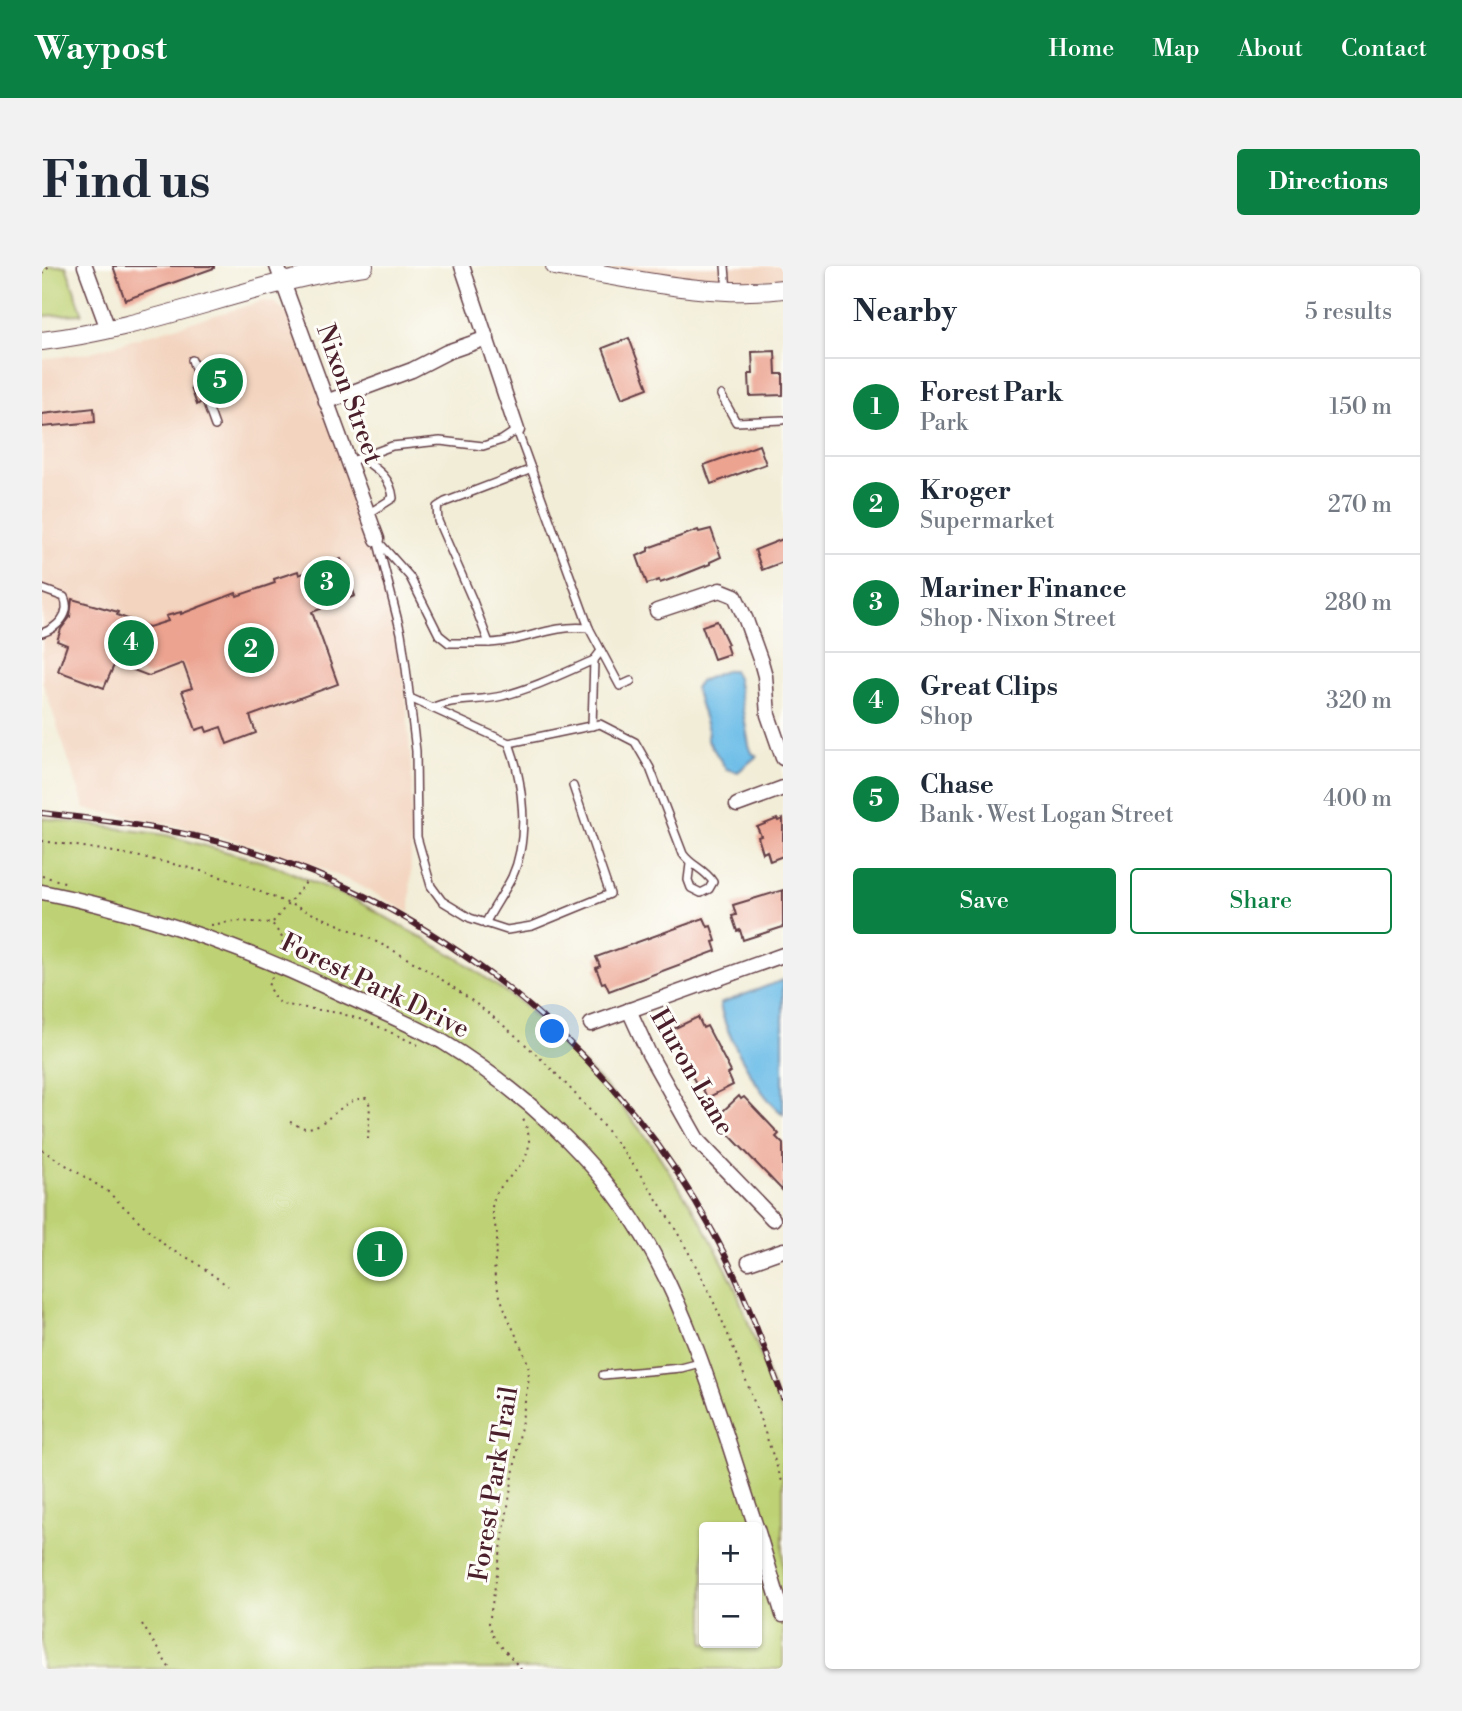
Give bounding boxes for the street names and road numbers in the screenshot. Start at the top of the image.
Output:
street label: Nixon Street [309,320,389,468]
street label: Forest Park Drive [276,927,474,1045]
street label: Huron Lane [643,1003,741,1141]
street label: Forest Park Trail [463,1384,525,1584]

